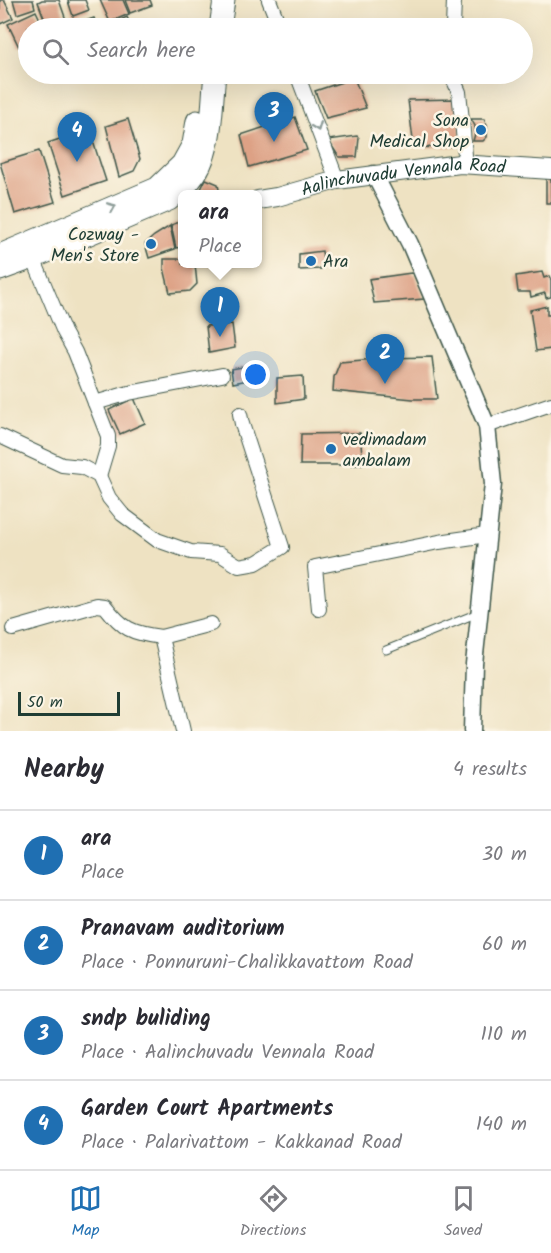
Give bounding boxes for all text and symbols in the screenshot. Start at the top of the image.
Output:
search box [18,18,533,84]
text: Search here [87,34,195,69]
icon: search [39,35,72,68]
pin: 3 [254,92,294,142]
place label: Sona Medical Shop [369,107,469,157]
pin: 4 [58,112,97,162]
one-way arrow [310,121,322,132]
marker: Sona Medical Shop [474,123,488,137]
street label: Aalinchuvadu Vennala Road [298,151,507,205]
popup [178,190,262,268]
text: ara [198,196,229,231]
one-way arrow [105,202,116,214]
place label: Cozway - Men's Store [51,221,139,271]
text: Place [198,231,242,263]
marker: Cozway - Men's Store [144,237,158,251]
place label: Ara [323,248,348,277]
marker: Ara [304,254,318,268]
pin: 1 [200,288,240,337]
pin: 2 [366,334,404,384]
your location [241,360,270,389]
place label: vedimadam ambalam [343,426,426,476]
marker: vedimadam ambalam [324,442,338,456]
scale bar [18,689,120,716]
text: 50 m [27,690,63,715]
text: Nearby [24,749,104,791]
text: 4 results [453,754,527,786]
text: ara [81,822,111,857]
text: 1 [40,839,47,871]
text: 30 m [482,839,527,871]
text: Place [81,857,124,889]
text: Pranavam auditorium [81,912,285,947]
text: 2 [38,929,49,961]
text: 60 m [482,929,527,961]
text: Place · Ponnuruni-Chalikkavattom Road [81,947,413,979]
text: sndp buliding [81,1002,211,1037]
text: 3 [38,1019,49,1051]
text: 110 m [481,1019,527,1051]
text: Place · Aalinchuvadu Vennala Road [81,1037,374,1069]
text: Garden Court Apartments [81,1092,333,1127]
text: 4 [38,1109,49,1141]
text: 140 m [476,1109,527,1141]
text: Place · Palarivattom - Kakkanad Road [81,1127,402,1159]
tab: Map [69,1182,102,1243]
tab: Directions [240,1182,306,1243]
tab: Saved [444,1182,482,1243]

